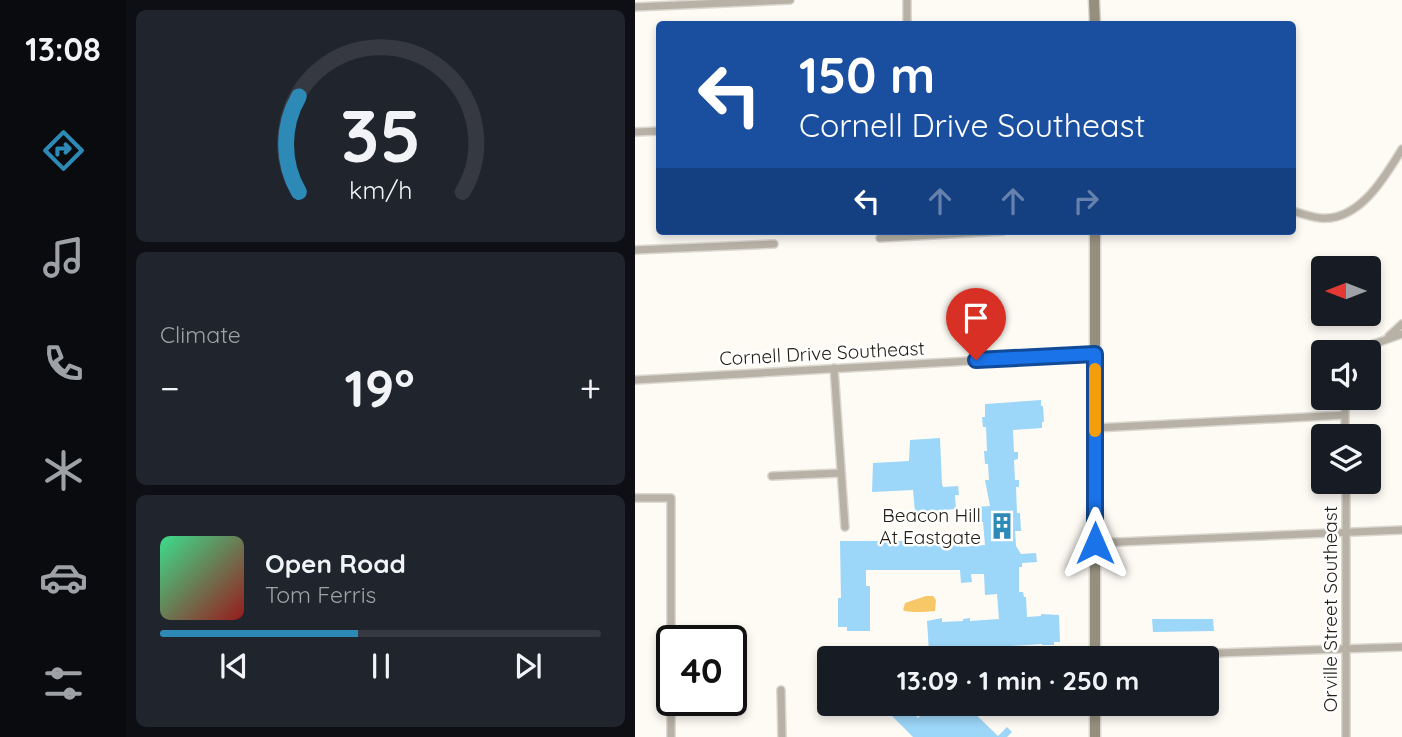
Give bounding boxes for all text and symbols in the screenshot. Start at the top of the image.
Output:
text: 13:08 [25,29,101,69]
text: 150 m [799,44,935,105]
icon: left [684,49,775,140]
text: 35 [340,90,421,181]
text: Cornell Drive Southeast [799,105,1145,145]
icon: directions [39,126,88,175]
text: km/h [349,174,412,205]
icon: left [848,182,886,220]
icon: ahead [921,182,959,220]
icon: ahead [994,182,1032,220]
icon: right [1067,182,1105,220]
icon: music [39,233,88,282]
north arrow [1311,256,1381,326]
map controls [1311,256,1381,494]
pin [946,288,1006,360]
icon: arrive [957,299,995,337]
text: Climate [160,320,241,349]
street label: Cornell Drive Southeast [719,336,925,370]
icon: phone [39,339,88,388]
button: sound [1311,340,1381,410]
text: 19° [345,355,415,420]
text: − [160,364,180,412]
text: + [580,364,601,412]
button: layers [1311,424,1381,494]
icon: climate [39,446,88,495]
place label: Beacon Hill At Eastgate [879,503,981,549]
position arrow [1058,506,1132,580]
street label: Orville Street Southeast [1318,506,1342,712]
building icon: Beacon Hill At Eastgate [987,511,1017,541]
text: Open Road [265,547,406,580]
icon: car [39,553,88,602]
text: Tom Ferris [265,580,376,609]
speed limit sign: 40 [656,625,747,716]
icon: previous [215,647,253,685]
icon: pause [362,647,400,685]
icon: next [509,647,547,685]
icon: filters [39,659,88,708]
text: 13:09 · 1 min · 250 m [897,664,1139,697]

